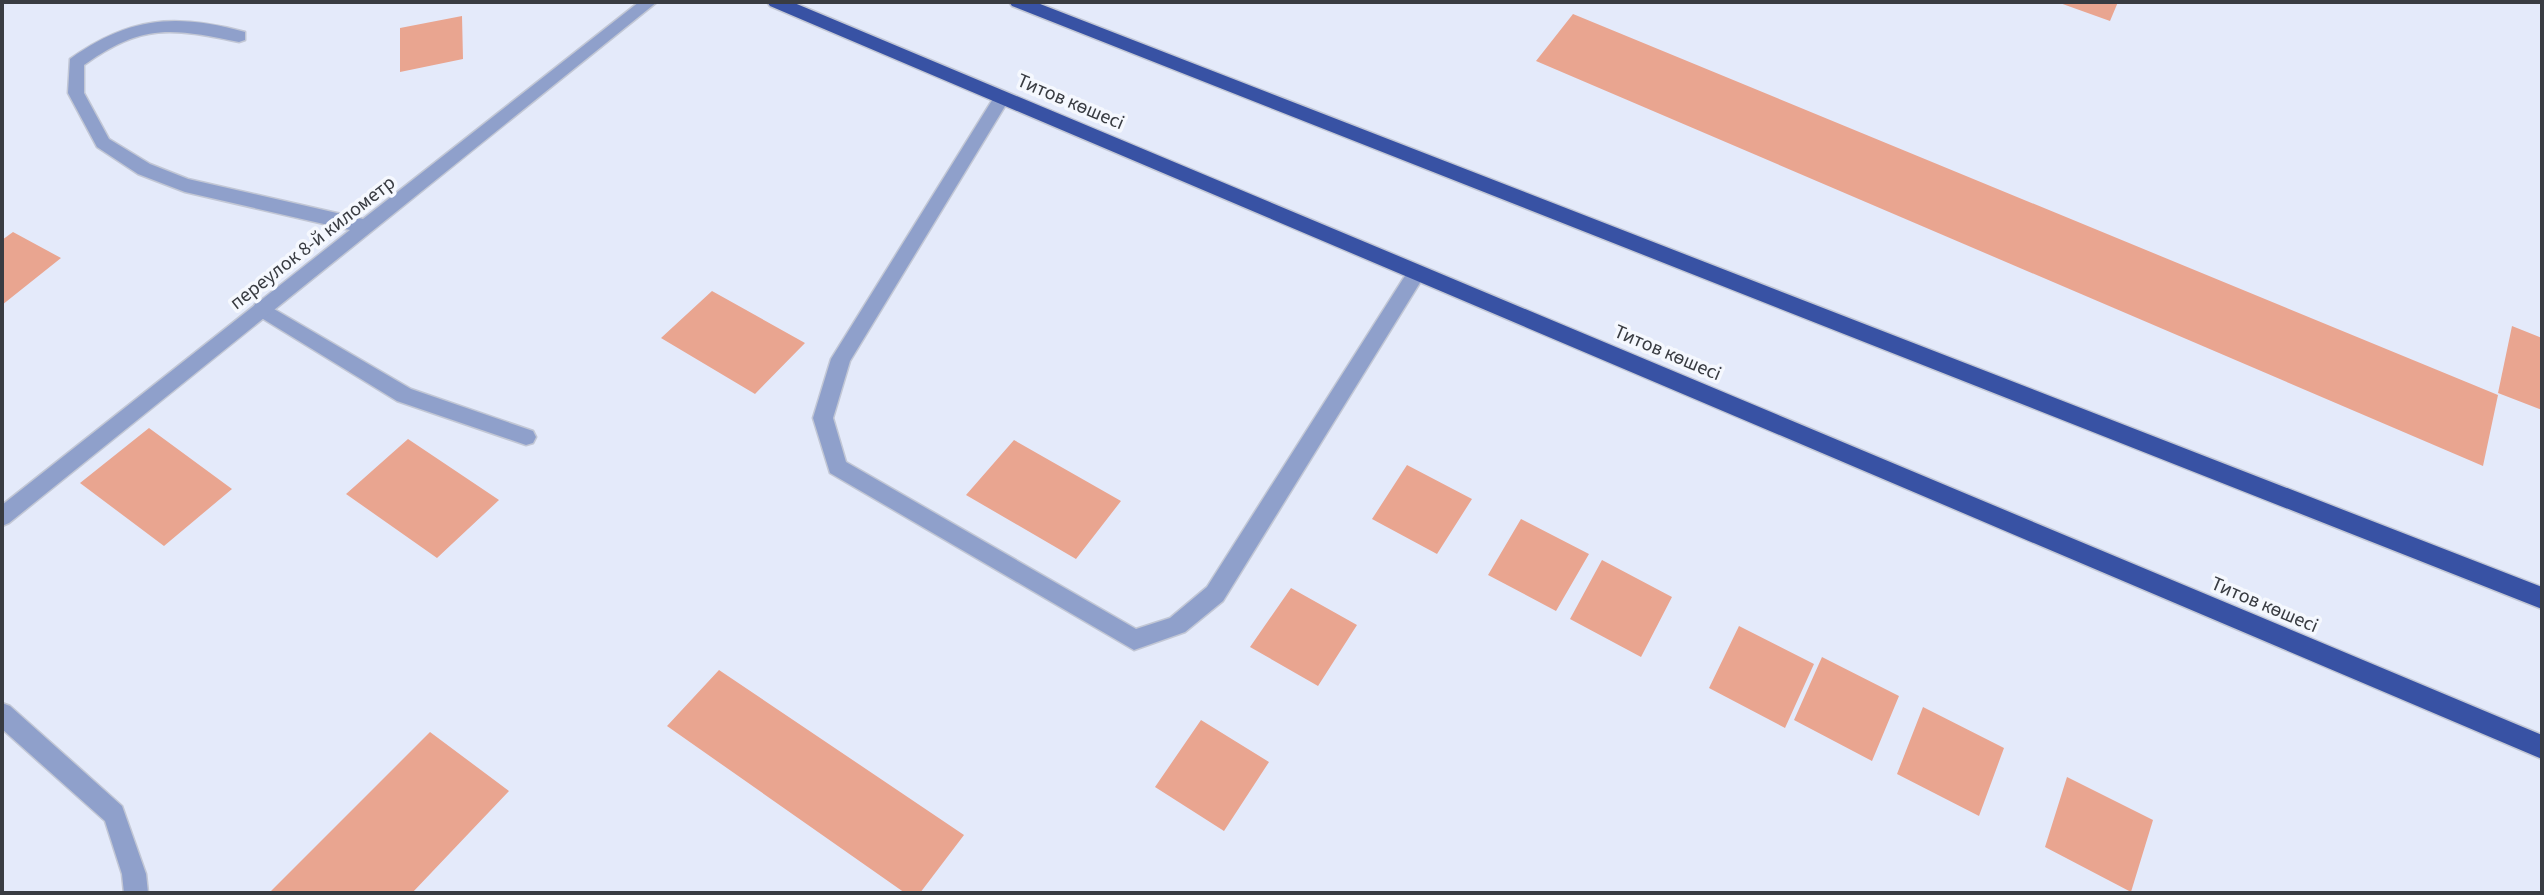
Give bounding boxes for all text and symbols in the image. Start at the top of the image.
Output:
street label: Титов көшесі [1013,67,1129,137]
street label: переулок 8-й километр [224,169,401,316]
street label: Титов көшесі [1610,318,1726,388]
street label: Титов көшесі [2207,570,2323,640]

